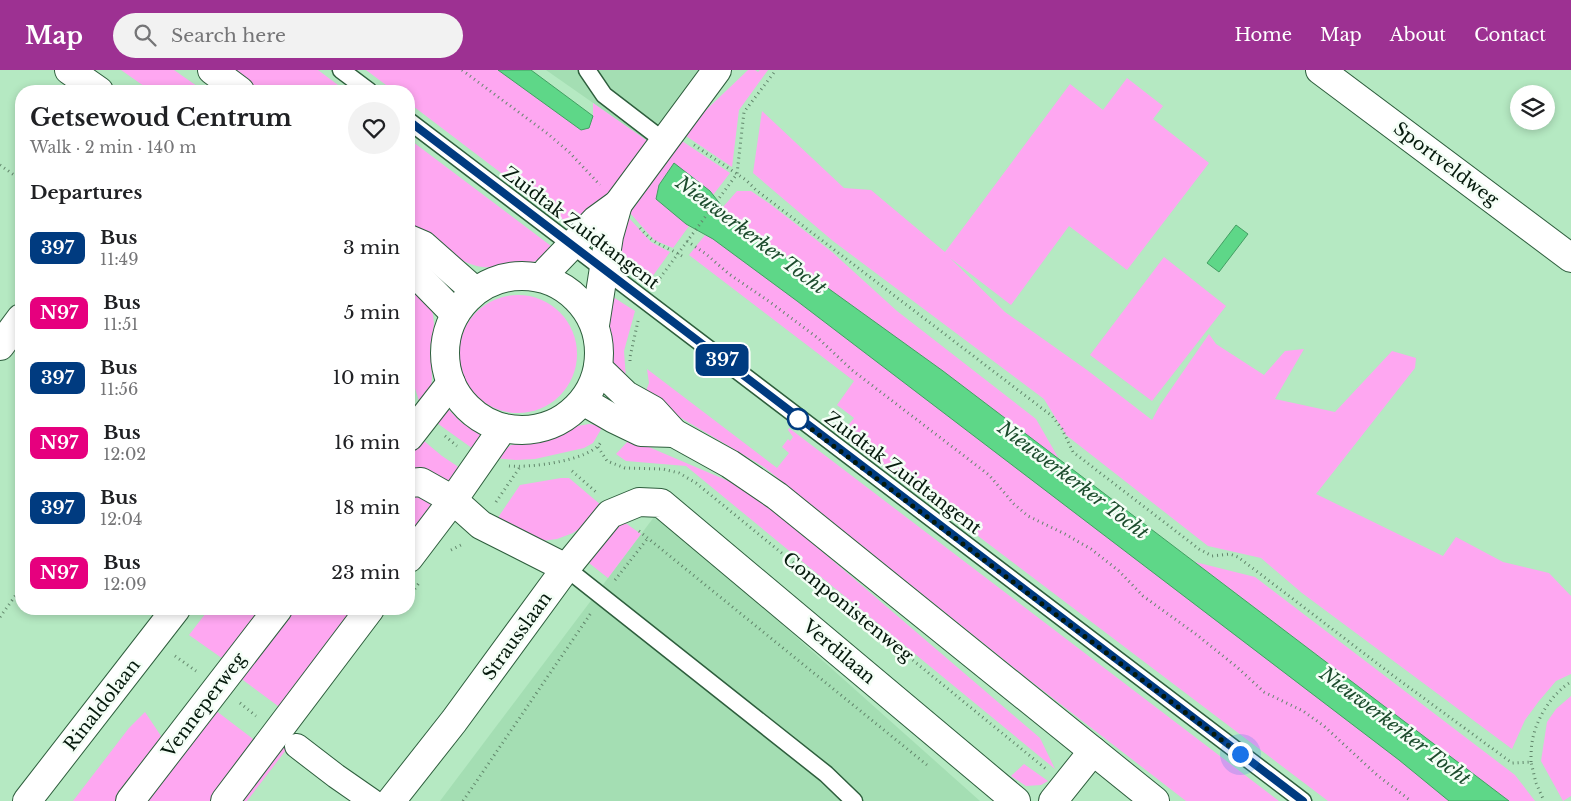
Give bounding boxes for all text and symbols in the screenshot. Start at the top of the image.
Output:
search box [113,13,463,58]
text: Map [25,21,83,50]
icon: search [131,21,159,49]
text: Search here [171,24,286,47]
text: Home [1234,24,1292,46]
text: Map [1320,24,1362,46]
text: About [1390,24,1446,46]
text: Contact [1474,24,1546,46]
map controls [1510,85,1555,130]
button: layers [1510,85,1555,130]
button: heart [348,102,400,154]
text: Getsewoud Centrum [30,103,292,132]
street label: Sportveldweg [1389,117,1503,211]
text: Walk · 2 min · 140 m [30,137,196,157]
street label: Zuidtak Zuidtangent [498,162,664,294]
water label: Nieuwerkerker Tocht [670,170,831,299]
text: Departures [30,181,142,204]
text: Bus [100,226,137,249]
text: 3 min [343,236,400,259]
text: 397 [41,237,74,259]
text: 11:49 [100,249,138,269]
text: Bus [103,291,141,314]
text: 5 min [344,301,400,324]
text: N97 [40,302,78,324]
text: 11:51 [103,314,138,334]
line badge: 397 [693,344,751,376]
text: 397 [706,349,738,371]
text: Bus [100,356,137,379]
text: 10 min [333,366,400,389]
text: 397 [41,367,74,389]
text: 11:56 [100,379,138,399]
street label: Zuidtak Zuidtangent [820,407,986,539]
unlabelled marker [787,408,809,430]
water label: Nieuwerkerker Tocht [992,415,1153,544]
text: Bus [103,421,141,444]
text: 16 min [334,431,400,454]
text: N97 [40,432,78,454]
text: 12:02 [103,444,146,464]
text: Bus [100,486,137,509]
text: 18 min [335,496,400,519]
text: 397 [41,497,74,519]
text: 12:04 [100,509,142,529]
street label: Componistenweg [778,548,918,667]
text: Bus [103,551,141,574]
text: 23 min [331,561,400,584]
text: N97 [40,562,78,584]
text: 12:09 [103,574,147,594]
street label: Strausslaan [478,588,556,684]
street label: Verdilaan [798,615,880,689]
street label: Venneperweg [157,648,251,762]
street label: Rinaldolaan [59,655,145,755]
water label: Nieuwerkerker Tocht [1314,661,1475,790]
your location [1228,742,1253,767]

